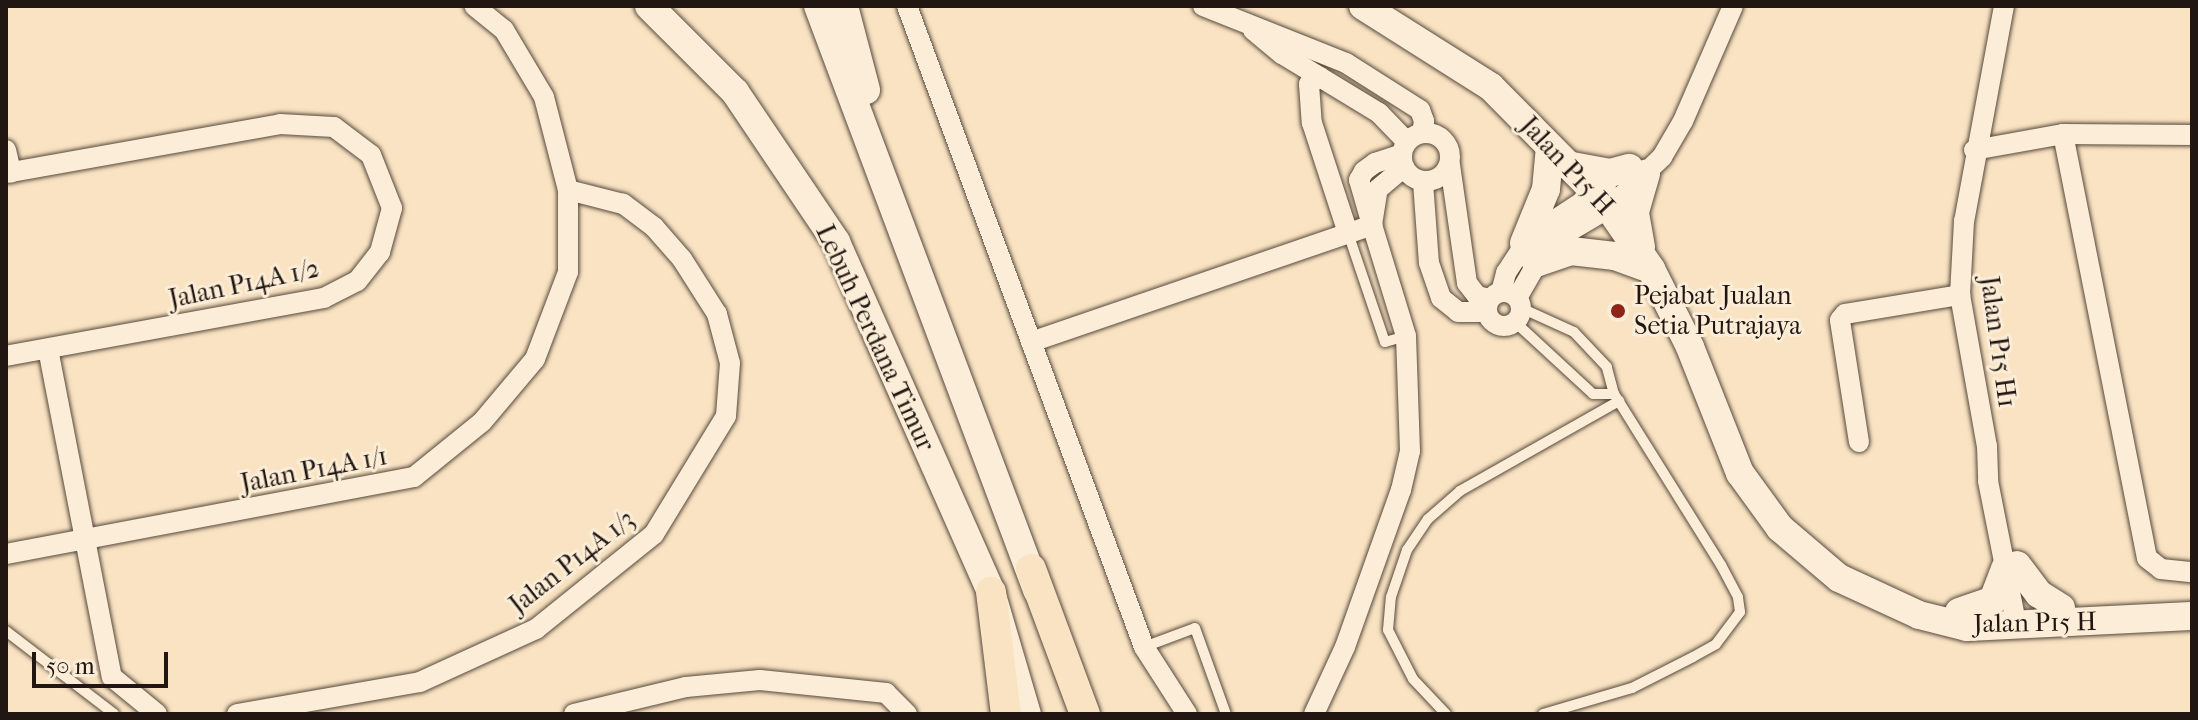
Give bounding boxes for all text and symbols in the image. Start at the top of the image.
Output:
street label: Jalan P15 H [1514,110,1620,222]
street label: Lebuh Perdana Timur [809,220,941,456]
street label: Jalan P14A 1/2 [166,253,322,315]
street label: Jalan P15 H1 [1973,274,2023,410]
place label: Pejabat Jualan Setia Putrajaya [1634,280,1801,342]
marker: Pejabat Jualan Setia Putrajaya [1609,302,1627,320]
street label: Jalan P14A 1/1 [238,440,390,500]
street label: Jalan P14A 1/3 [503,503,641,621]
street label: Jalan P15 H [1973,606,2097,640]
scale bar [36,636,172,686]
text: 50 m [46,652,95,680]

